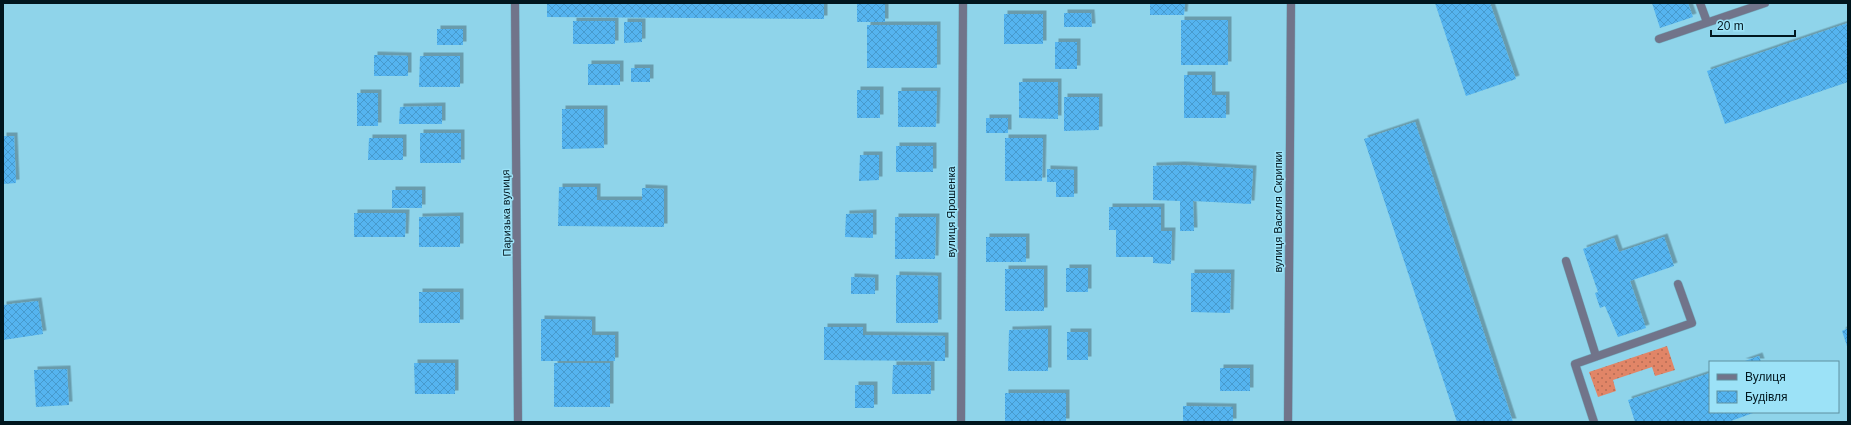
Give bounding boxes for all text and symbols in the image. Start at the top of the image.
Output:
scale bar [1711,12,1795,38]
text: 20 m [1717,19,1744,33]
street label: вулиця Василя Скрипки [1272,151,1284,273]
street label: вулиця Ярошенка [945,166,957,258]
street label: Паризька вулиця [499,169,513,257]
legend [1709,361,1839,413]
text: Вулиця [1745,370,1786,384]
text: Будівля [1745,390,1787,404]

